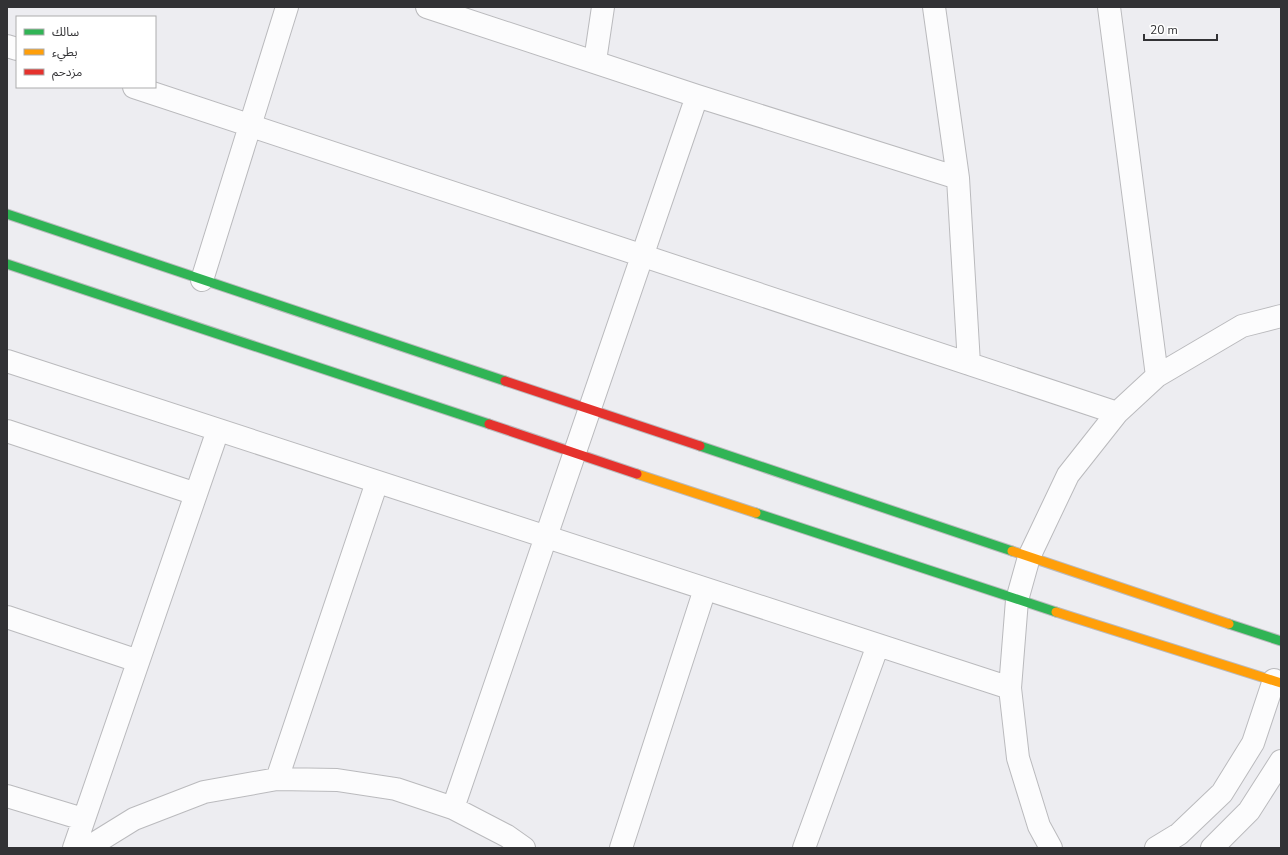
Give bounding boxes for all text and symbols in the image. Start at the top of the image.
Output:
legend [16,16,156,88]
scale bar [1144,16,1217,42]
text: 20 m [1150,22,1178,38]
text: سالك [52,24,79,40]
text: بطيء [52,44,78,62]
text: مزدحم [52,64,82,81]

